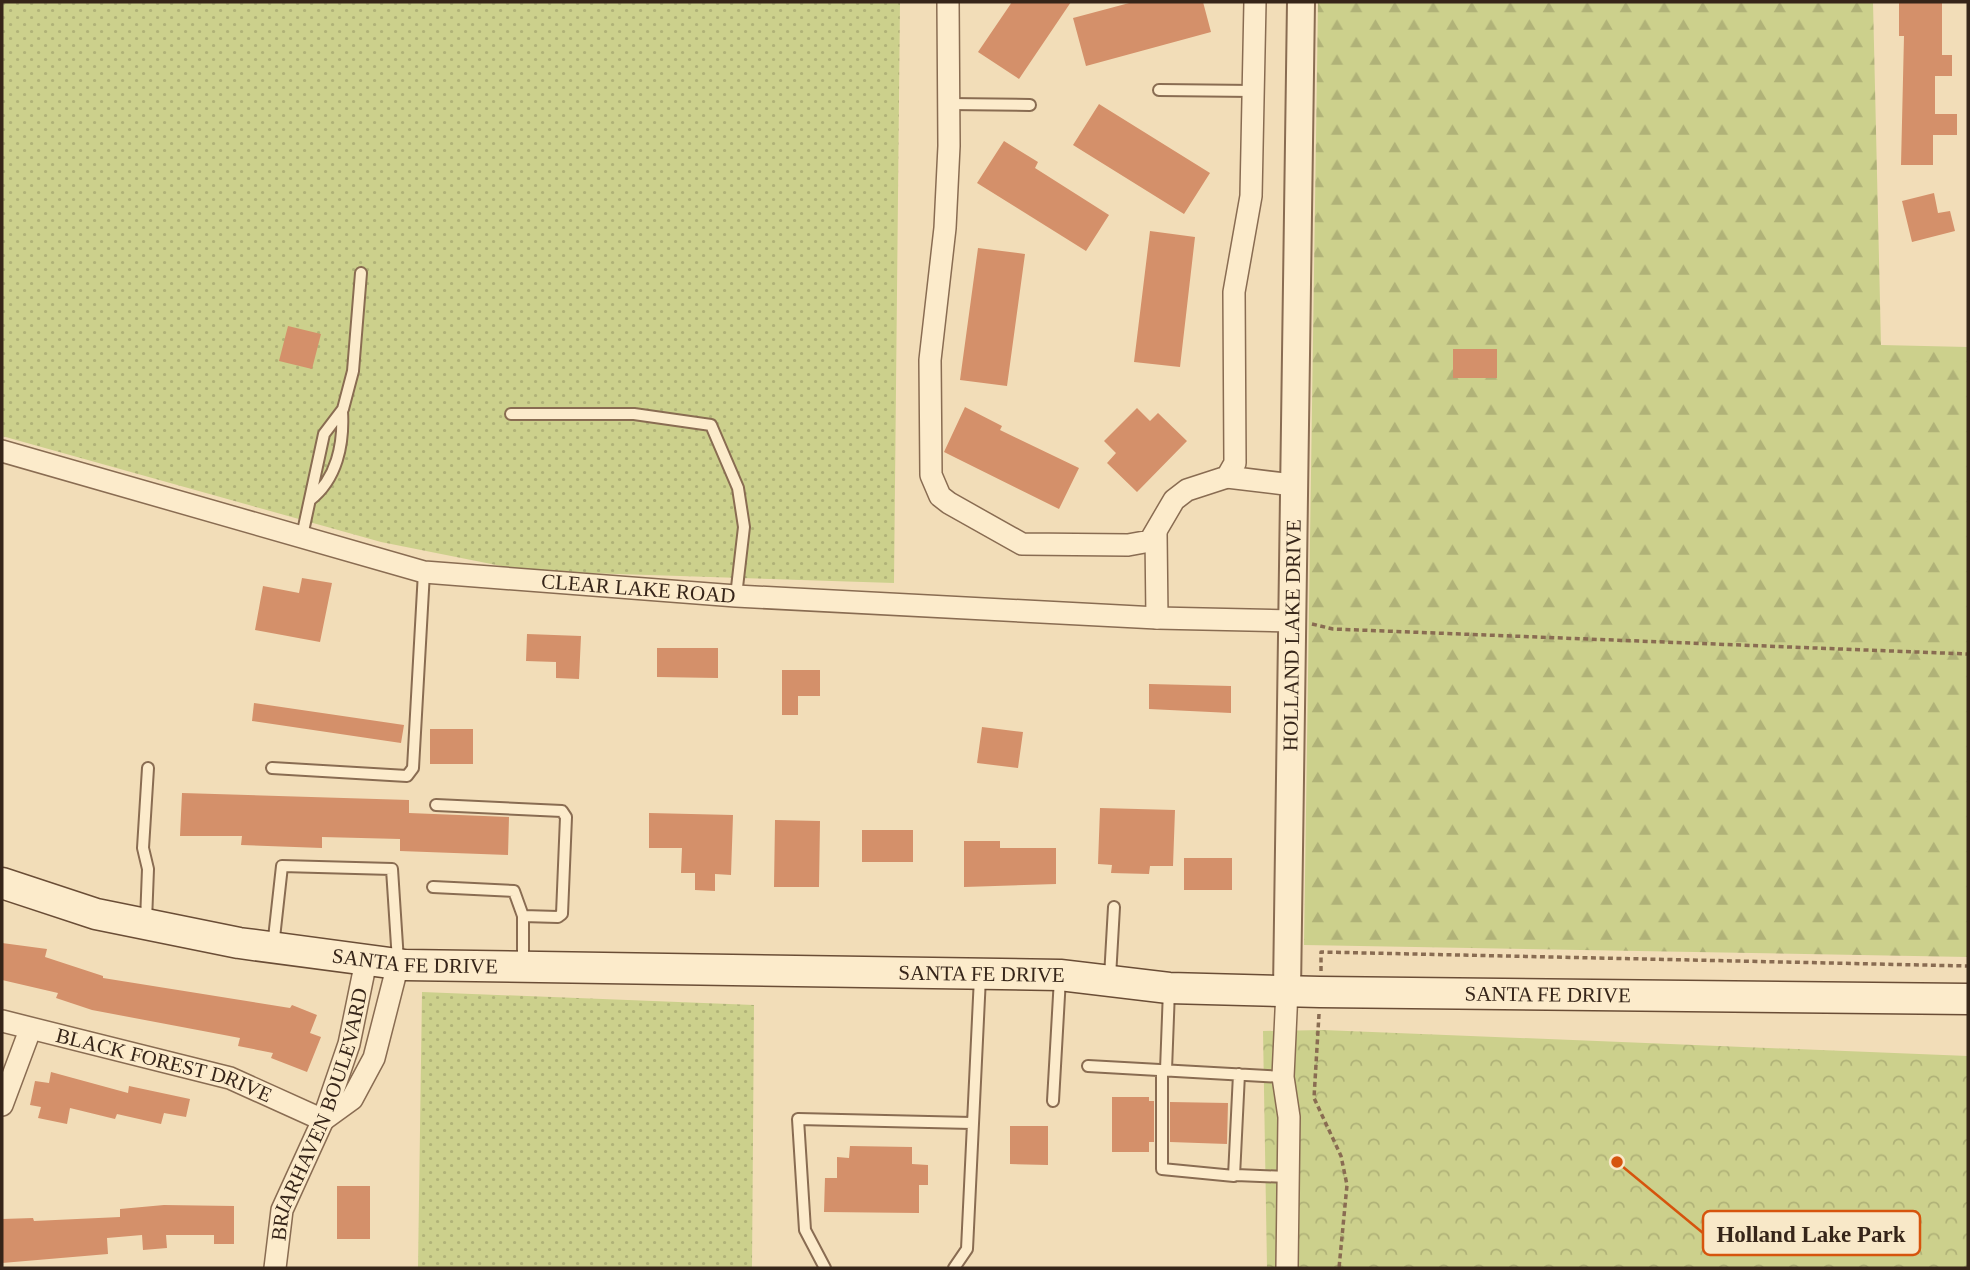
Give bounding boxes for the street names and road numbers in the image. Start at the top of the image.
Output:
street label: HOLLAND LAKE DRIVE [1278,519,1306,751]
street label: CLEAR LAKE ROAD [540,569,736,608]
street label: SANTA FE DRIVE [331,943,498,978]
street label: SANTA FE DRIVE [898,961,1065,987]
street label: SANTA FE DRIVE [1464,982,1631,1007]
street label: BRIARHAVEN BOULEVARD [266,986,372,1242]
street label: BLACK FOREST DRIVE [54,1023,276,1107]

